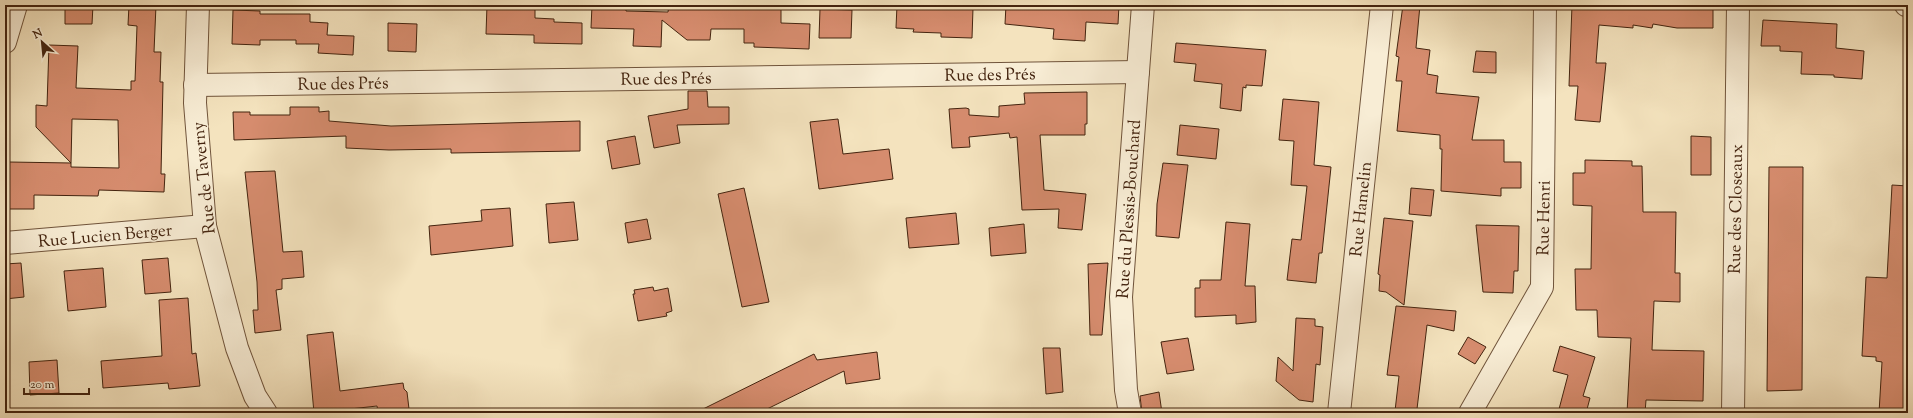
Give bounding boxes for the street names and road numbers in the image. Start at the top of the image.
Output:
street label: Rue des Prés [944,63,1036,89]
street label: Rue des Prés [620,67,712,93]
street label: Rue des Prés [297,72,389,98]
street label: Rue du Plessis-Bouchard [1112,118,1148,300]
street label: Rue de Taverny [187,120,223,235]
street label: Rue des Closeaux [1724,144,1750,274]
street label: Rue Hamelin [1345,160,1379,258]
street label: Rue Henri [1532,180,1558,256]
street label: Rue Lucien Berger [37,219,174,255]

